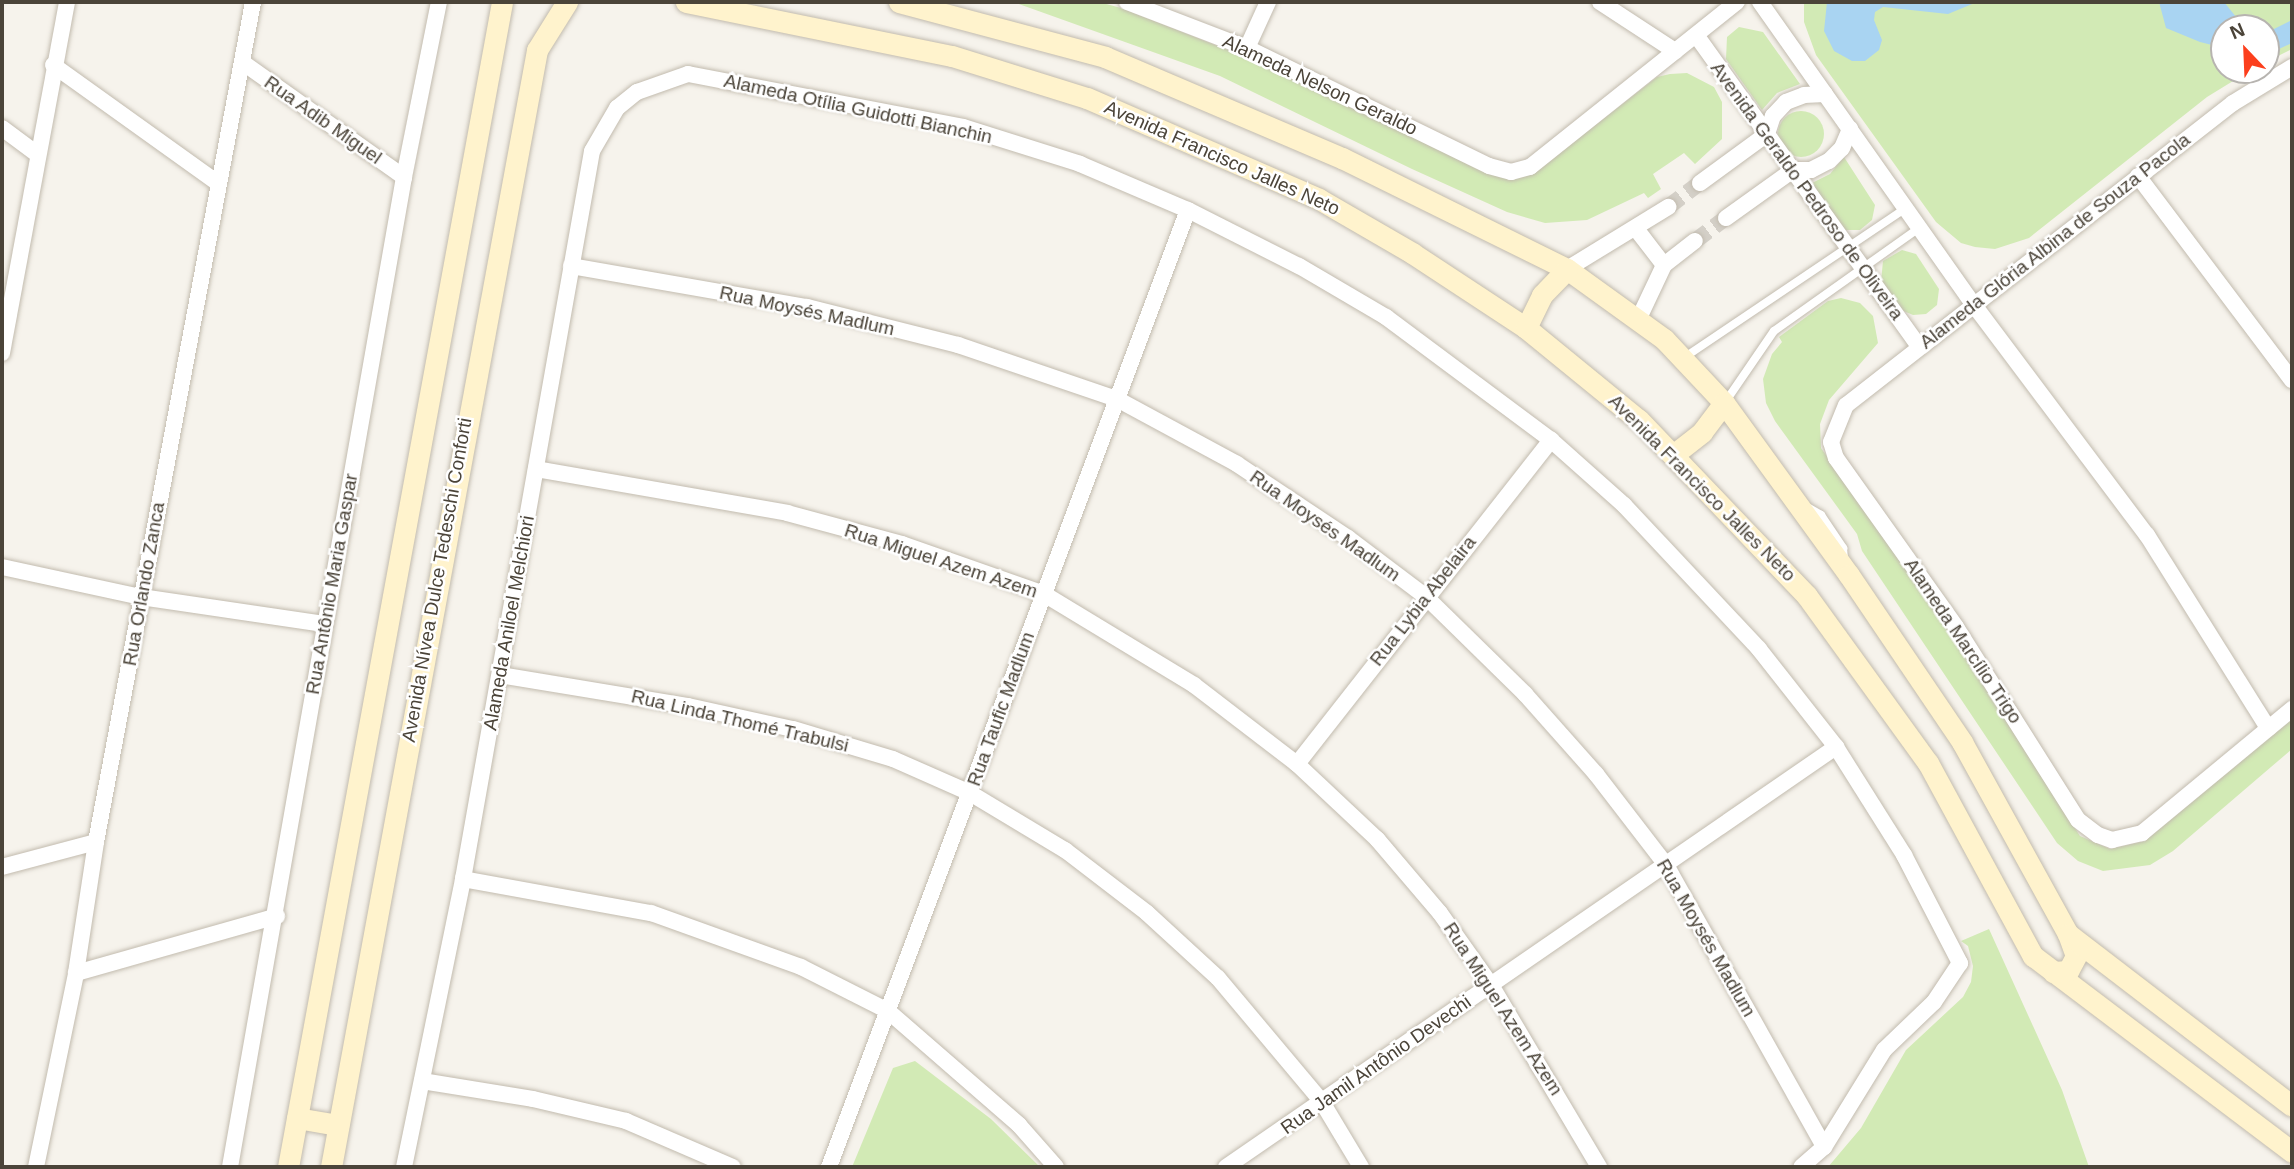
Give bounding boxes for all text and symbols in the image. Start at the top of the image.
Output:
north arrow [2210,14,2280,84]
text: N [2227,19,2248,43]
street label: Alameda Nelson Geraldo [1219,30,1421,140]
street label: Avenida Geraldo Pedroso de Oliveira [1706,58,1908,324]
street label: Alameda Otília Guidotti Bianchin [722,69,994,149]
street label: Rua Adib Miguel [259,71,387,169]
street label: Avenida Francisco Jalles Neto [1101,96,1343,220]
street label: Alameda Glória Albina de Souza Pacola [1915,128,2195,354]
street label: Rua Moysés Madlum [717,281,897,341]
street label: Avenida Francisco Jalles Neto [1604,390,1800,586]
street label: Avenida Nívea Dulce Tedeschi Conforti [397,416,477,744]
street label: Rua Moysés Madlum [1245,465,1405,587]
street label: Rua Antônio Maria Gaspar [301,471,363,697]
street label: Rua Orlando Zanca [118,500,170,668]
street label: Alameda Aniloel Melchiori [479,513,539,733]
street label: Rua Miguel Azem Azem [841,519,1041,603]
street label: Rua Lybia Abelaira [1365,531,1481,671]
street label: Alameda Marcílio Trigo [1899,554,2027,728]
street label: Rua Taufic Madlum [962,629,1040,789]
street label: Rua Linda Thomé Trabulsi [629,685,851,757]
street label: Rua Moysés Madlum [1652,855,1760,1021]
street label: Rua Miguel Azem Azem [1438,917,1568,1101]
street label: Rua Jamil Antônio Devechi [1276,990,1476,1140]

